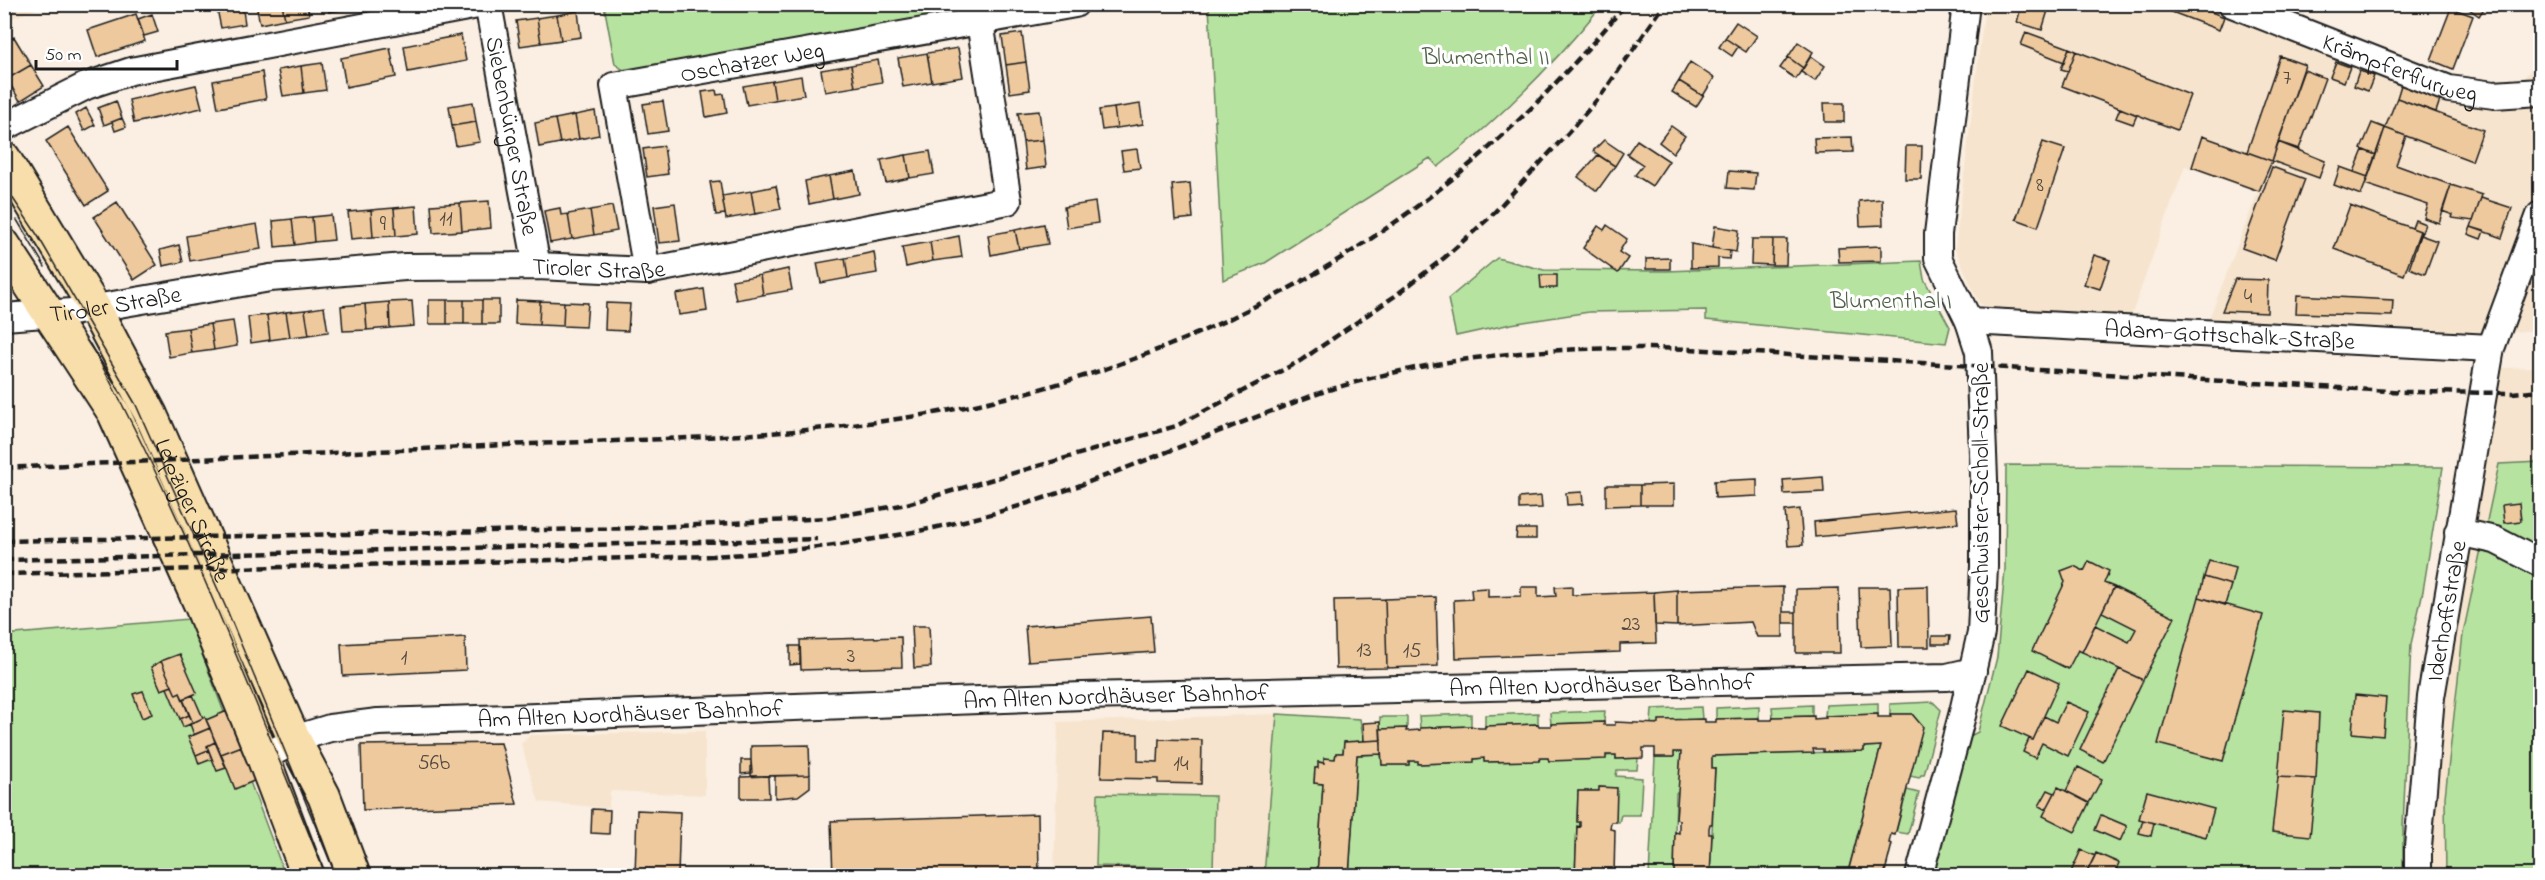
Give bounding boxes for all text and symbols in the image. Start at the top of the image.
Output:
street label: Krämpferflurweg [2316,26,2479,113]
scale bar [36,33,177,71]
street label: Siebenbürger Straße [474,34,546,239]
street label: Oschatzer Weg [678,34,827,94]
park label: Blumenthal II [1421,41,1550,76]
text: 50 m [45,43,82,69]
house number: 7 [2283,64,2292,94]
house number: 8 [2036,171,2044,201]
house number: 11 [439,205,453,235]
house number: 9 [380,210,387,240]
street label: Tiroler Straße [531,251,668,292]
street label: Tiroler Straße [48,279,184,334]
house number: 4 [2244,283,2253,313]
park label: Blumenthal I [1829,285,1952,320]
street label: Adam-Gottschalk-Straße [2103,313,2356,361]
street label: Geschwister-Scholl-Straße [1965,362,2000,624]
street label: Leipziger Straße [144,434,238,589]
street label: Iderhoffstraße [2419,538,2478,684]
house number: 23 [1621,610,1641,640]
house number: 13 [1356,636,1372,666]
house number: 15 [1403,637,1421,667]
house number: 3 [847,642,855,672]
house number: 1 [401,644,408,674]
street label: Am Alten Nordhäuser Bahnhof [1449,666,1756,708]
street label: Am Alten Nordhäuser Bahnhof [963,677,1270,721]
street label: Am Alten Nordhäuser Bahnhof [477,692,785,739]
house number: 56b [418,749,450,779]
house number: 14 [1173,750,1189,780]

